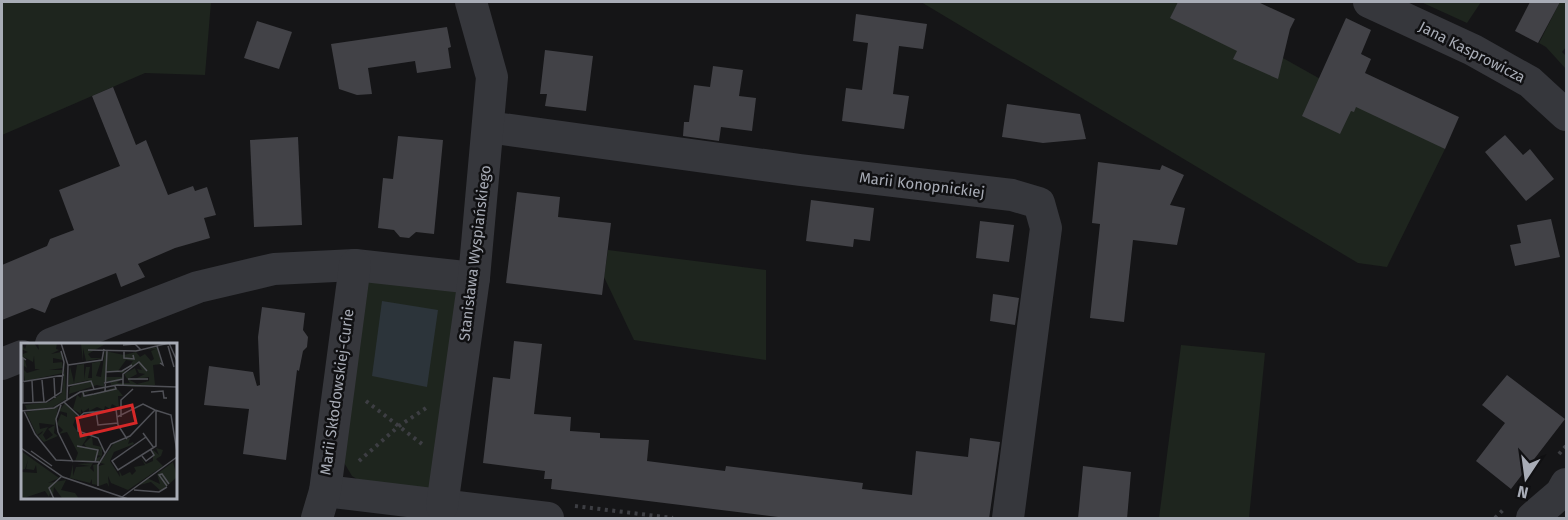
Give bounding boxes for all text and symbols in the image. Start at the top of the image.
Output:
street label: Jana Kasprowicza [1416,17,1528,87]
street label: Stanisława Wyspiańskiego [455,164,495,342]
street label: Marii Konopnickiej [858,168,986,202]
street label: Marii Skłodowskiej-Curie [316,308,358,476]
inset map [21,343,177,499]
north arrow [1496,448,1556,508]
text: N [1515,482,1530,503]

